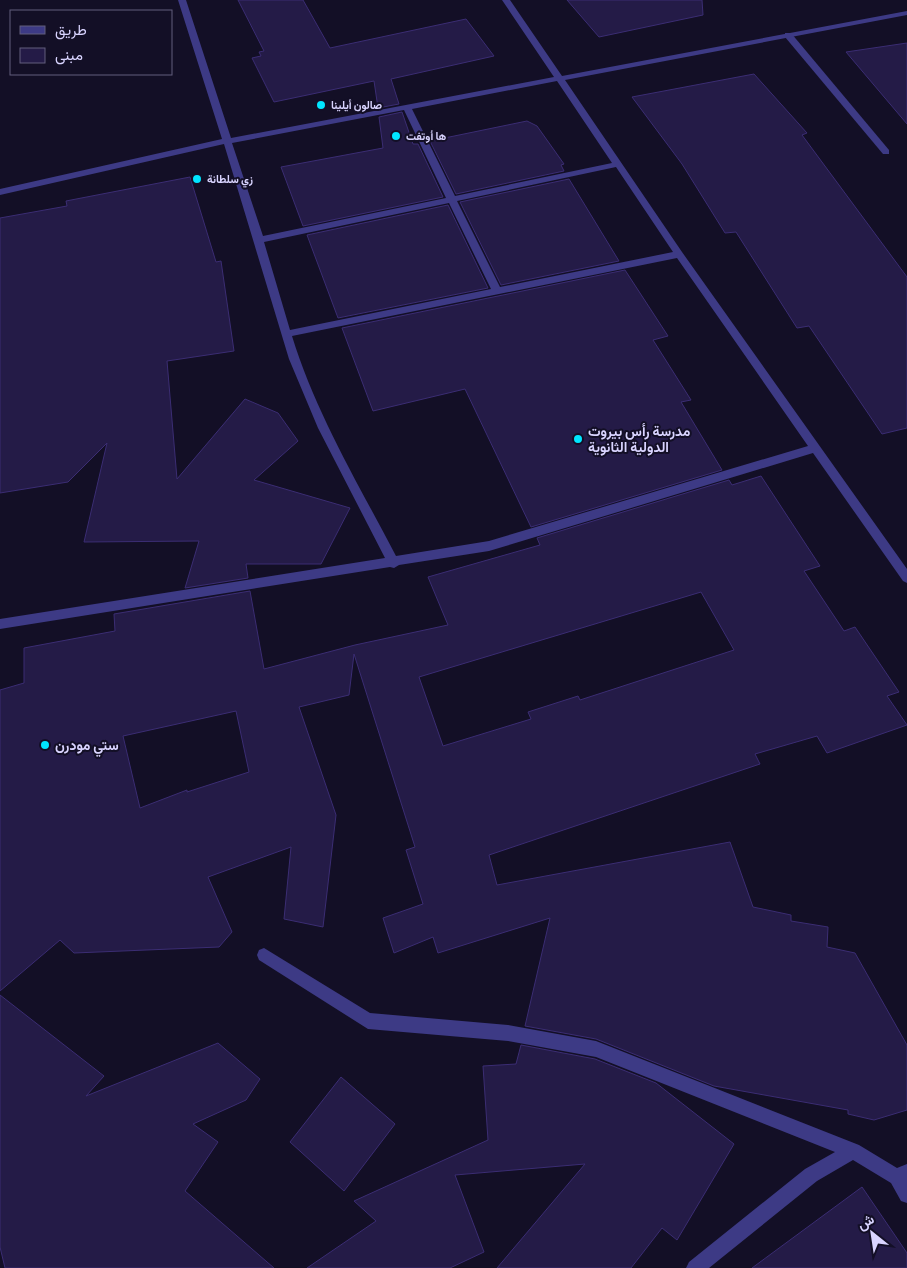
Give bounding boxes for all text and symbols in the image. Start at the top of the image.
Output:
legend [10,10,172,75]
text: طريق [55,20,87,40]
text: مبنى [55,45,83,65]
place label: صالون أيلينا [331,98,382,112]
marker: صالون أيلينا [315,99,327,111]
place label: ها أوتفت [406,129,447,143]
marker: ها أوتفت [390,130,402,142]
place label: زي سلطانة [207,172,253,188]
marker: زي سلطانة [191,173,203,185]
place label: مدرسة رأس بيروت الدولية الثانوية [588,422,691,456]
marker: مدرسة رأس بيروت الدولية الثانوية [572,433,584,445]
place label: ستي مودرن [55,736,119,757]
marker: ستي مودرن [39,739,51,751]
north arrow [847,1208,897,1258]
text: ش [854,1210,877,1234]

